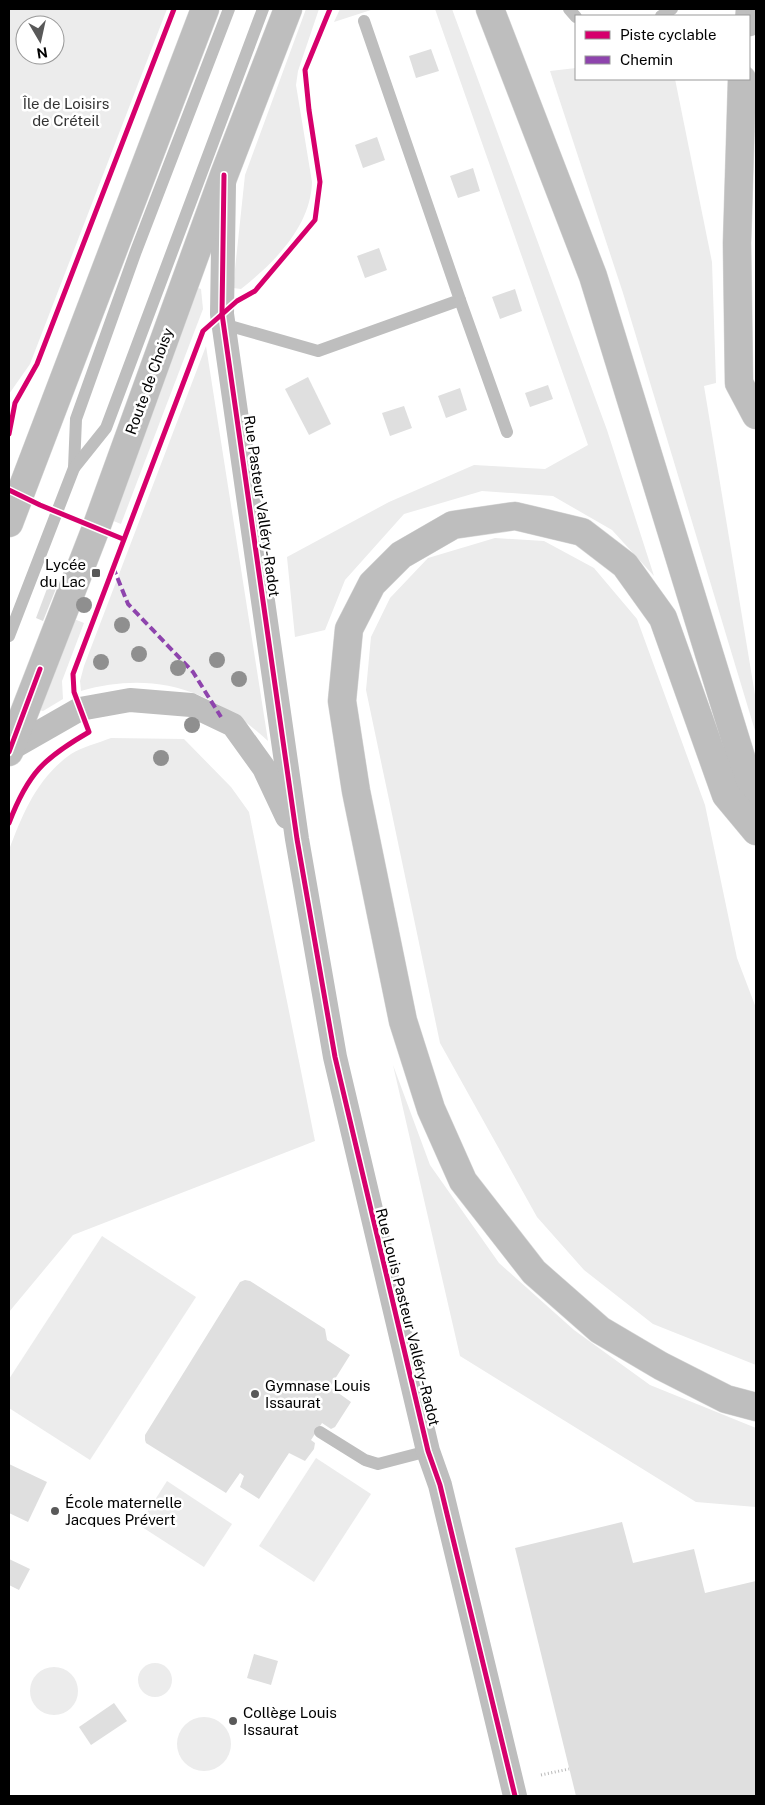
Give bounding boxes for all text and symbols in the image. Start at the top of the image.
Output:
north arrow [15,15,65,65]
legend [575,15,750,80]
text: Piste cyclable [620,26,717,43]
text: N [35,44,49,62]
text: Chemin [620,51,673,68]
park label: Île de Loisirs de Créteil [22,95,109,129]
street label: Route de Choisy [122,325,176,437]
street label: Rue Pasteur Valléry-Radot [241,414,283,598]
place label: Lycée du Lac [40,556,86,590]
marker: Lycée du Lac [90,567,102,579]
street label: Rue Louis Pasteur Valléry-Radot [373,1206,443,1428]
place label: Gymnase Louis Issaurat [265,1377,370,1411]
marker: Gymnase Louis Issaurat [249,1388,261,1400]
place label: École maternelle Jacques Prévert [65,1494,182,1528]
marker: École maternelle Jacques Prévert [49,1505,61,1517]
place label: Collège Louis Issaurat [243,1704,337,1738]
marker: Collège Louis Issaurat [227,1715,239,1727]

